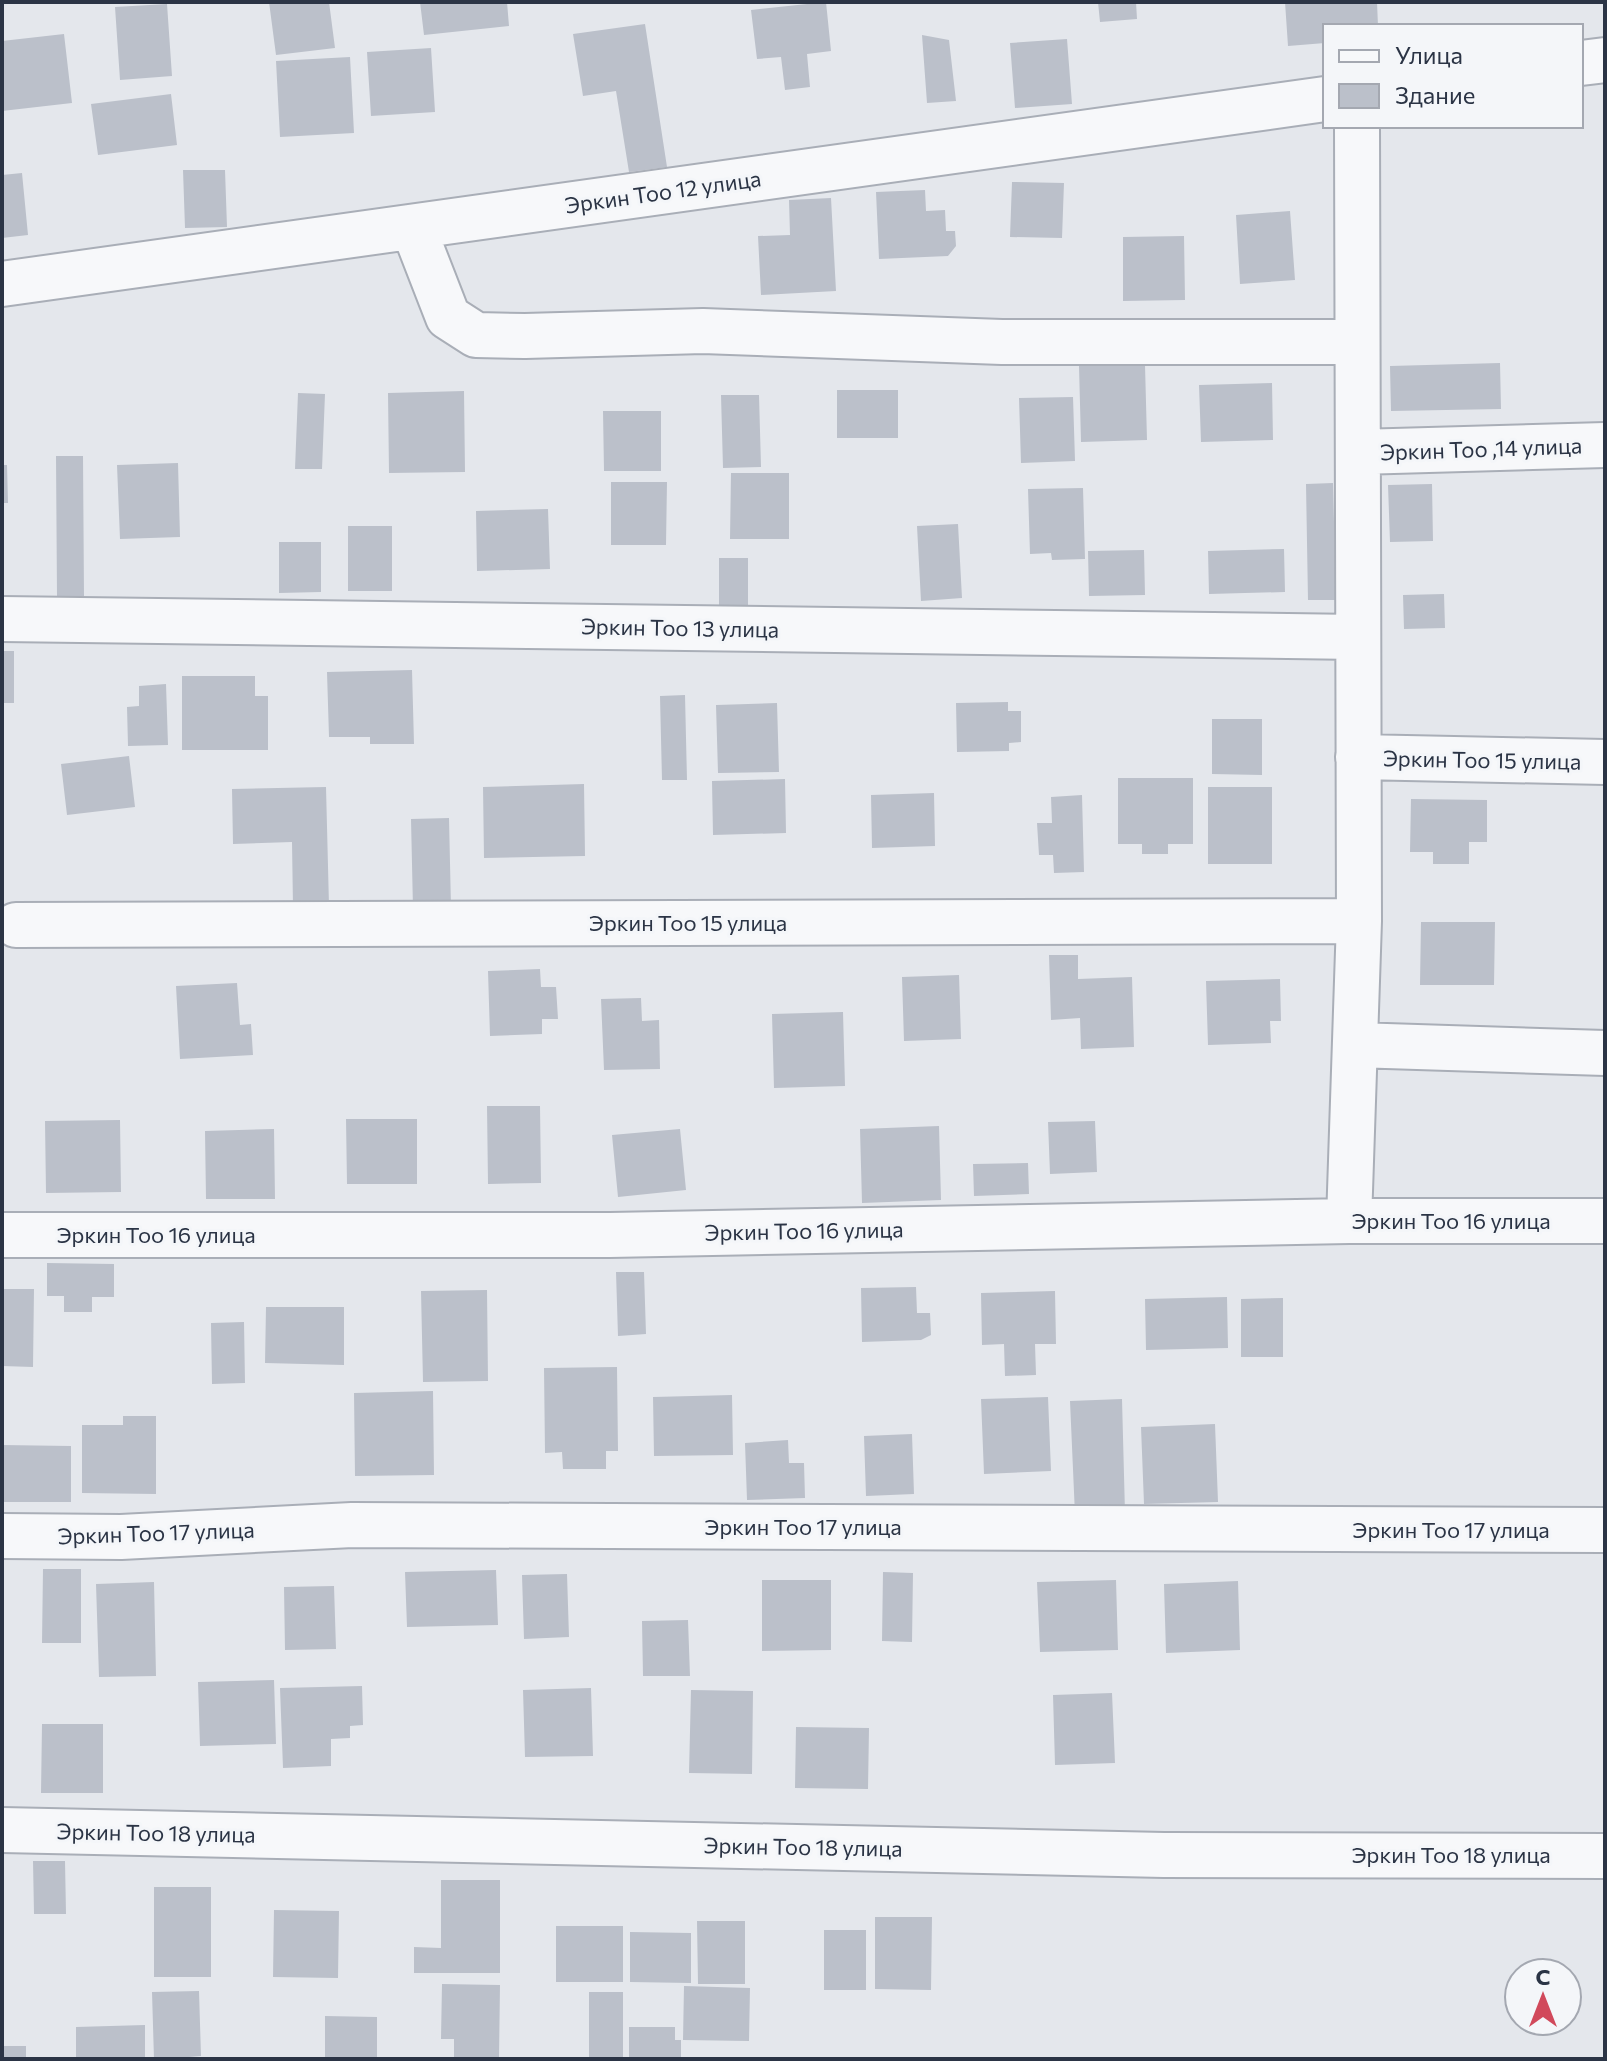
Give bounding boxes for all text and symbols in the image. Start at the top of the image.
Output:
legend [1323,24,1583,128]
text: Улица [1395,40,1463,69]
text: Здание [1395,80,1475,109]
street label: Эркин Тоо 12 улица [563,164,763,219]
street label: Эркин Тоо ,14 улица [1379,431,1583,466]
street label: Эркин Тоо 13 улица [581,612,779,643]
street label: Эркин Тоо 15 улица [1383,744,1581,775]
street label: Эркин Тоо 15 улица [589,909,787,936]
street label: Эркин Тоо 16 улица [1351,1207,1551,1234]
street label: Эркин Тоо 16 улица [704,1215,904,1246]
street label: Эркин Тоо 16 улица [56,1221,256,1248]
street label: Эркин Тоо 17 улица [704,1513,902,1540]
street label: Эркин Тоо 17 улица [57,1516,255,1549]
street label: Эркин Тоо 17 улица [1352,1516,1550,1543]
street label: Эркин Тоо 18 улица [56,1817,256,1848]
street label: Эркин Тоо 18 улица [703,1831,903,1862]
street label: Эркин Тоо 18 улица [1351,1841,1551,1868]
north arrow [1503,1957,1583,2037]
text: С [1535,1963,1551,1990]

